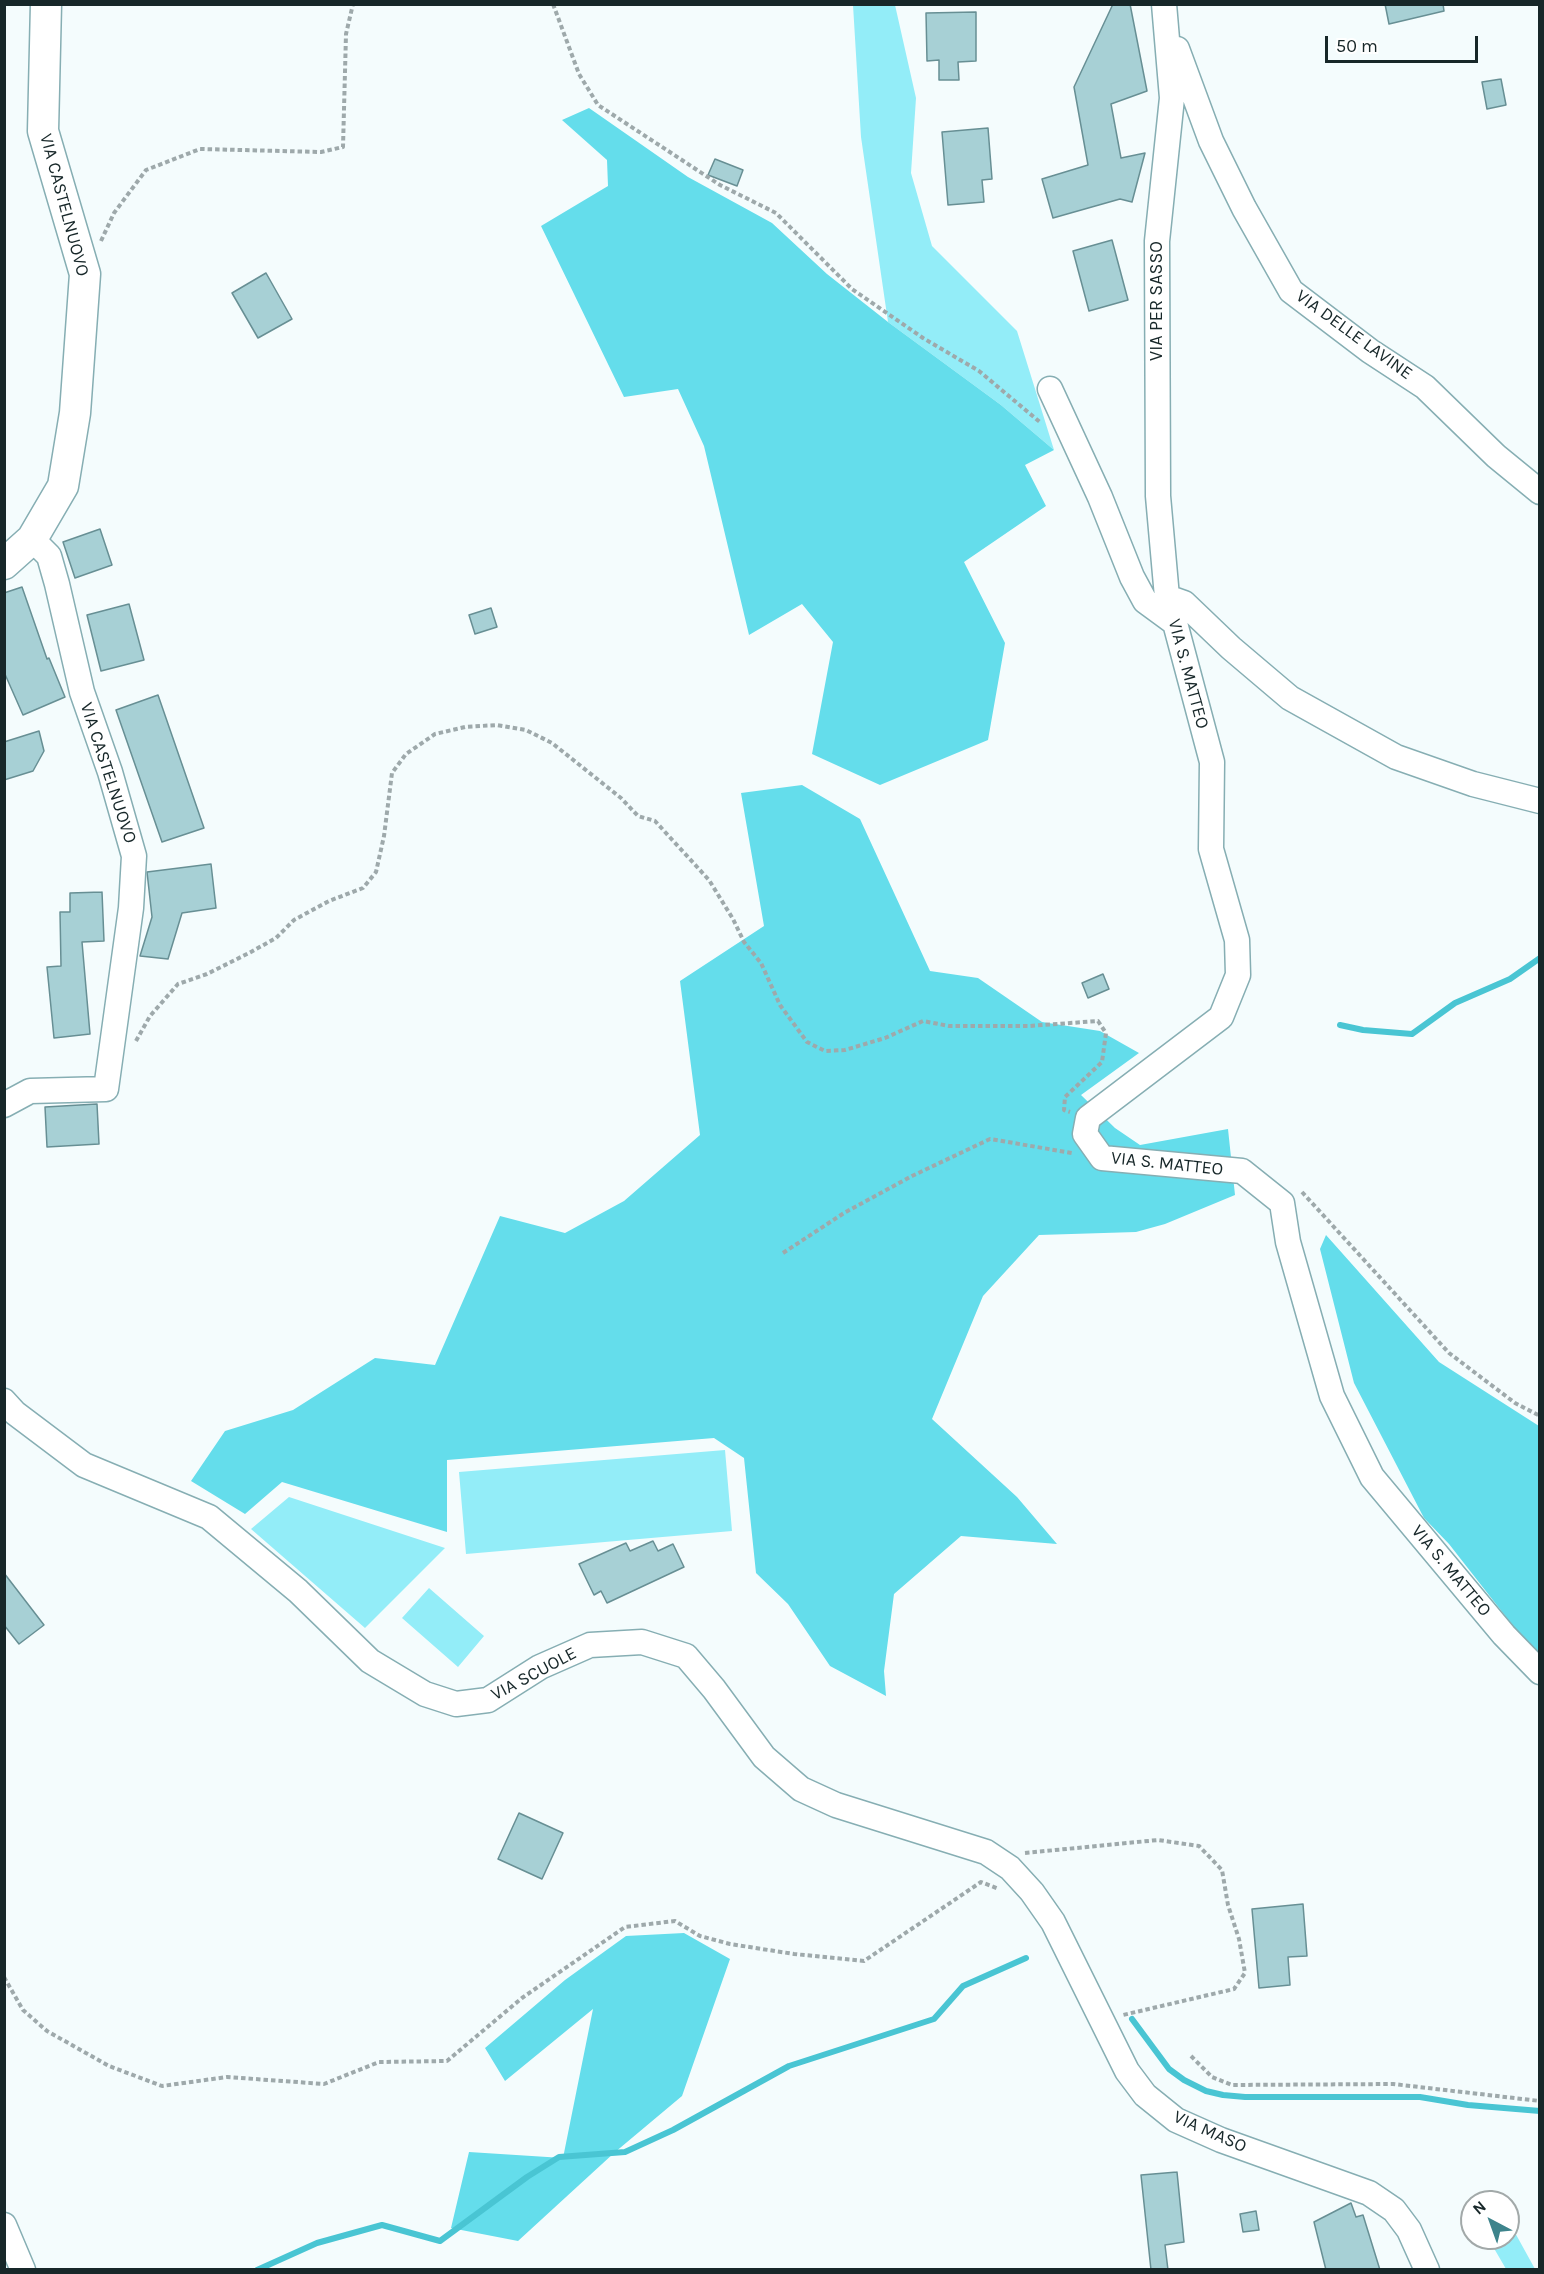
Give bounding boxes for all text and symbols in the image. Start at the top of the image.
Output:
scale bar [1328,24,1481,62]
text: 50 m [1336,35,1378,57]
street label: VIA CASTELNUOVO [35,131,93,279]
street label: VIA PER SASSO [1146,241,1168,361]
street label: VIA DELLE LAVINE [1291,285,1417,385]
street label: VIA S. MATTEO [1163,617,1213,731]
street label: VIA CASTELNUOVO [75,700,141,846]
street label: VIA S. MATTEO [1110,1147,1224,1181]
street label: VIA S. MATTEO [1406,1521,1496,1621]
street label: VIA SCUOLE [488,1642,580,1706]
street label: VIA MASO [1170,2106,1250,2158]
north arrow [1460,2190,1520,2250]
text: N [1469,2197,1490,2218]

